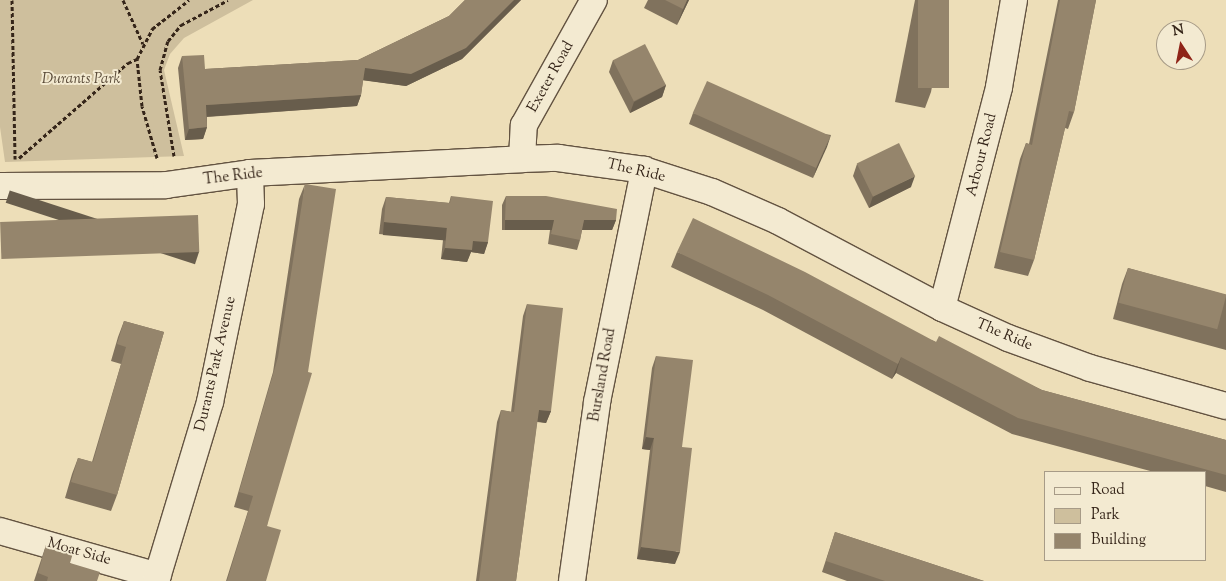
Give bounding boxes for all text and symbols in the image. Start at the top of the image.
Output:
north arrow [1156,20,1206,70]
text: N [1171,20,1186,42]
street label: Exeter Road [524,38,578,116]
park label: Durants Park [42,71,120,89]
street label: Arbour Road [963,112,1001,198]
street label: The Ride [605,156,667,186]
street label: The Ride [202,164,264,190]
street label: Durants Park Avenue [192,295,240,433]
street label: The Ride [973,315,1035,355]
street label: Bursland Road [586,327,620,423]
legend [1044,471,1206,561]
text: Road [1091,480,1125,501]
text: Park [1091,505,1120,526]
text: Building [1091,530,1146,551]
street label: Moat Side [45,534,113,570]

